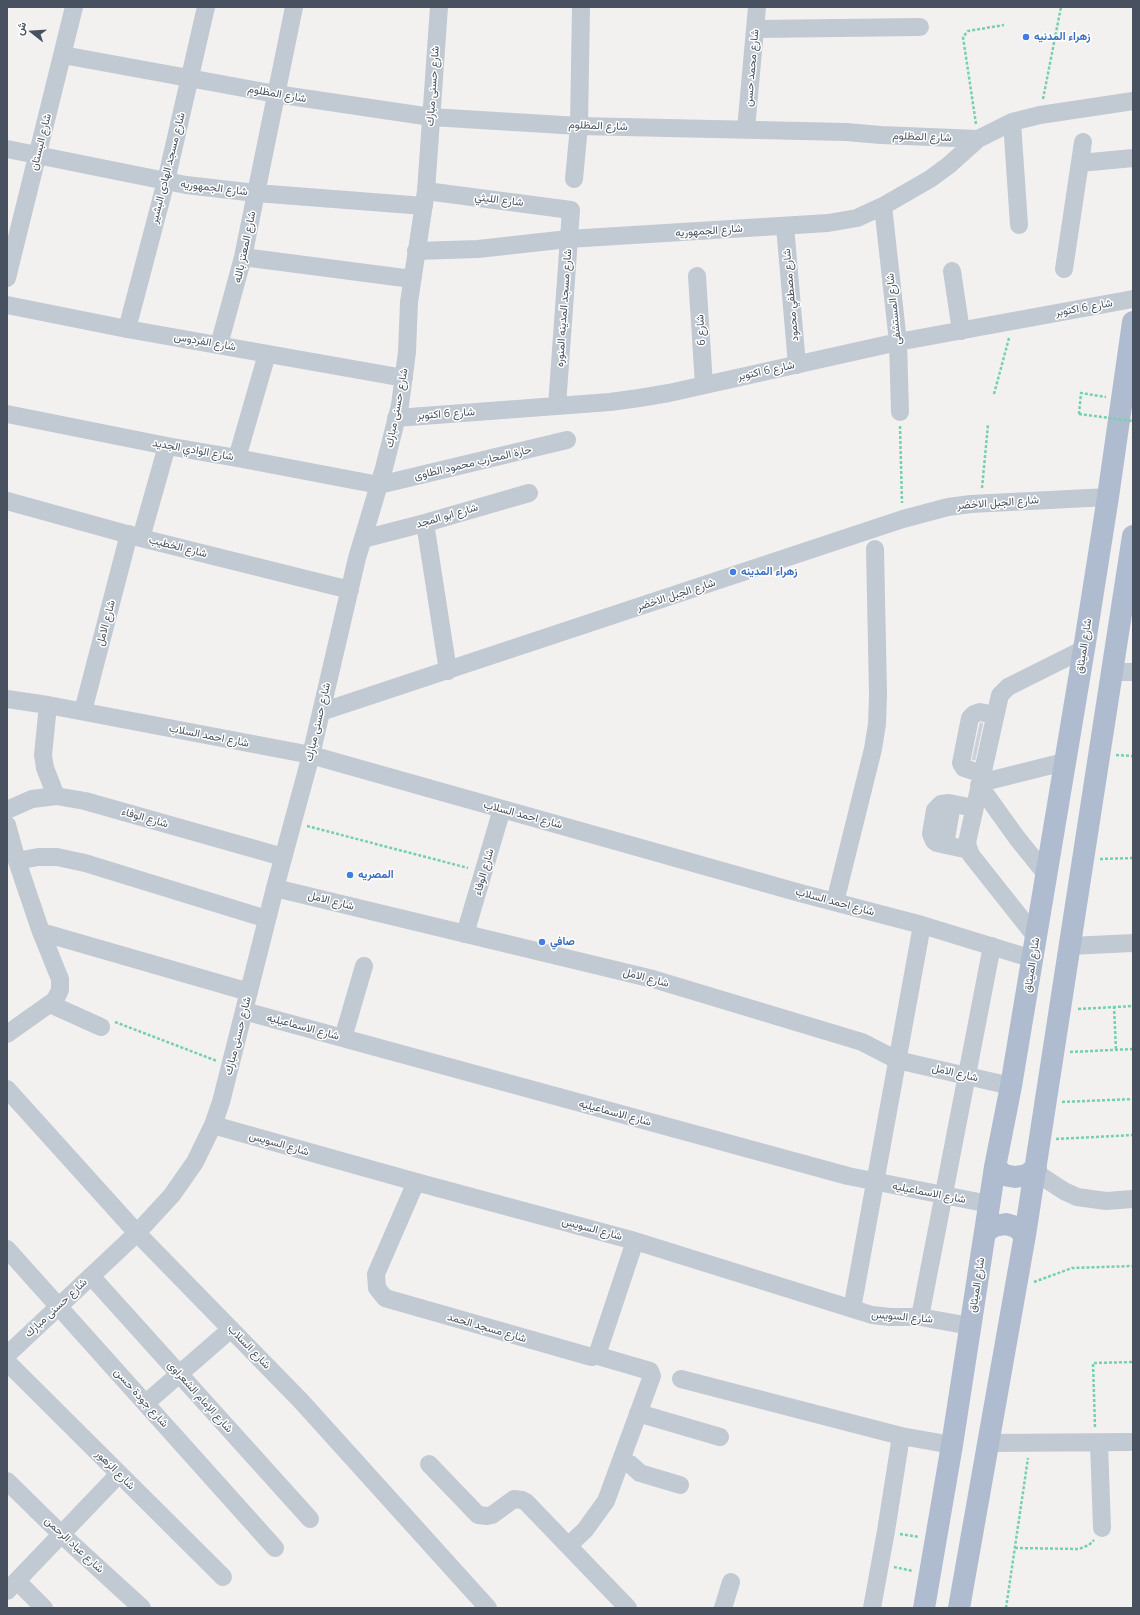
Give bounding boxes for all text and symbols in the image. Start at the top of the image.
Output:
north arrow [12,12,52,52]
text: ش [11,20,29,37]
street label: شارع محمد حسن [742,29,762,107]
place label: زهراء المدنيه [1034,30,1090,44]
marker: زهراء المدنيه [1021,32,1031,42]
street label: شارع حسنى مبارك [424,45,442,127]
street label: شارع المظلوم [247,82,307,106]
street label: شارع مسجد الهادى البشير [148,111,188,225]
street label: شارع البستان [28,112,54,172]
street label: شارع المظلوم [568,118,628,134]
street label: شارع المظلوم [892,129,952,145]
street label: شارع الجمهوريه [180,177,248,199]
street label: شارع الليثي [474,190,524,210]
street label: شارع المعتز بالله [231,210,259,284]
street label: شارع الجمهوريه [675,222,743,240]
street label: شارع مسجد المدينه المنوره [553,248,575,368]
street label: شارع مصطفي محمود [780,248,802,342]
street label: شارع المستشفى [884,272,904,346]
street label: شارع 6 اكتوبر [1054,296,1114,320]
street label: شارع 6 [694,314,708,346]
street label: شارع الفردوس [173,330,237,354]
street label: شارع 6 اكتوبر [736,359,796,383]
street label: شارع حسنى مبارك [383,367,411,449]
street label: شارع 6 اكتوبر [417,405,475,423]
street label: شارع الوادي الجديد [151,436,235,464]
street label: حارة المحارب محمود الطاوى [413,443,533,483]
street label: شارع الجبل الاخضر [957,494,1039,512]
street label: شارع ابو المجد [414,501,480,531]
street label: شارع الخطيب [147,533,209,561]
place label: زهراء المدينه [741,565,797,579]
marker: زهراء المدينه [728,567,738,577]
street label: شارع الجبل الاخضر [635,576,717,614]
street label: شارع الامل [94,599,118,647]
street label: شارع الميثاق [1073,617,1095,675]
street label: شارع حسنى مبارك [303,681,333,763]
street label: شارع احمد السلاب [168,722,250,750]
street label: شارع احمد السلاب [482,798,564,832]
street label: شارع الوفاء [120,805,170,831]
street label: شارع الوفاء [471,847,497,897]
place label: المصريه [358,868,394,882]
marker: المصريه [345,870,355,880]
street label: شارع احمد السلاب [794,885,876,919]
street label: شارع الامل [307,889,355,913]
place label: صافي [550,935,575,949]
street label: شارع الميثاق [1021,936,1043,994]
marker: صافي [537,937,547,947]
street label: شارع الامل [622,966,670,990]
street label: شارع حسنى مبارك [222,995,254,1077]
street label: شارع الاسماعيليه [265,1011,341,1043]
street label: شارع الامل [931,1061,979,1085]
street label: شارع الاسماعيليه [577,1097,653,1129]
street label: شارع السويس [247,1129,311,1159]
street label: شارع الاسماعيليه [891,1179,967,1207]
street label: شارع السويس [560,1215,624,1243]
street label: شارع الميثاق [966,1256,988,1314]
street label: شارع حسنى مبارك [22,1276,90,1340]
street label: شارع السويس [871,1308,933,1326]
street label: شارع مسجد الحمد [446,1310,528,1346]
street label: شارع السلاب [225,1322,273,1372]
street label: شارع الإمام الشعراوى [164,1358,236,1436]
street label: شارع جودة حسن [111,1366,171,1430]
street label: شارع الزهور [93,1448,137,1492]
street label: شارع عباد الرحمن [42,1514,106,1576]

